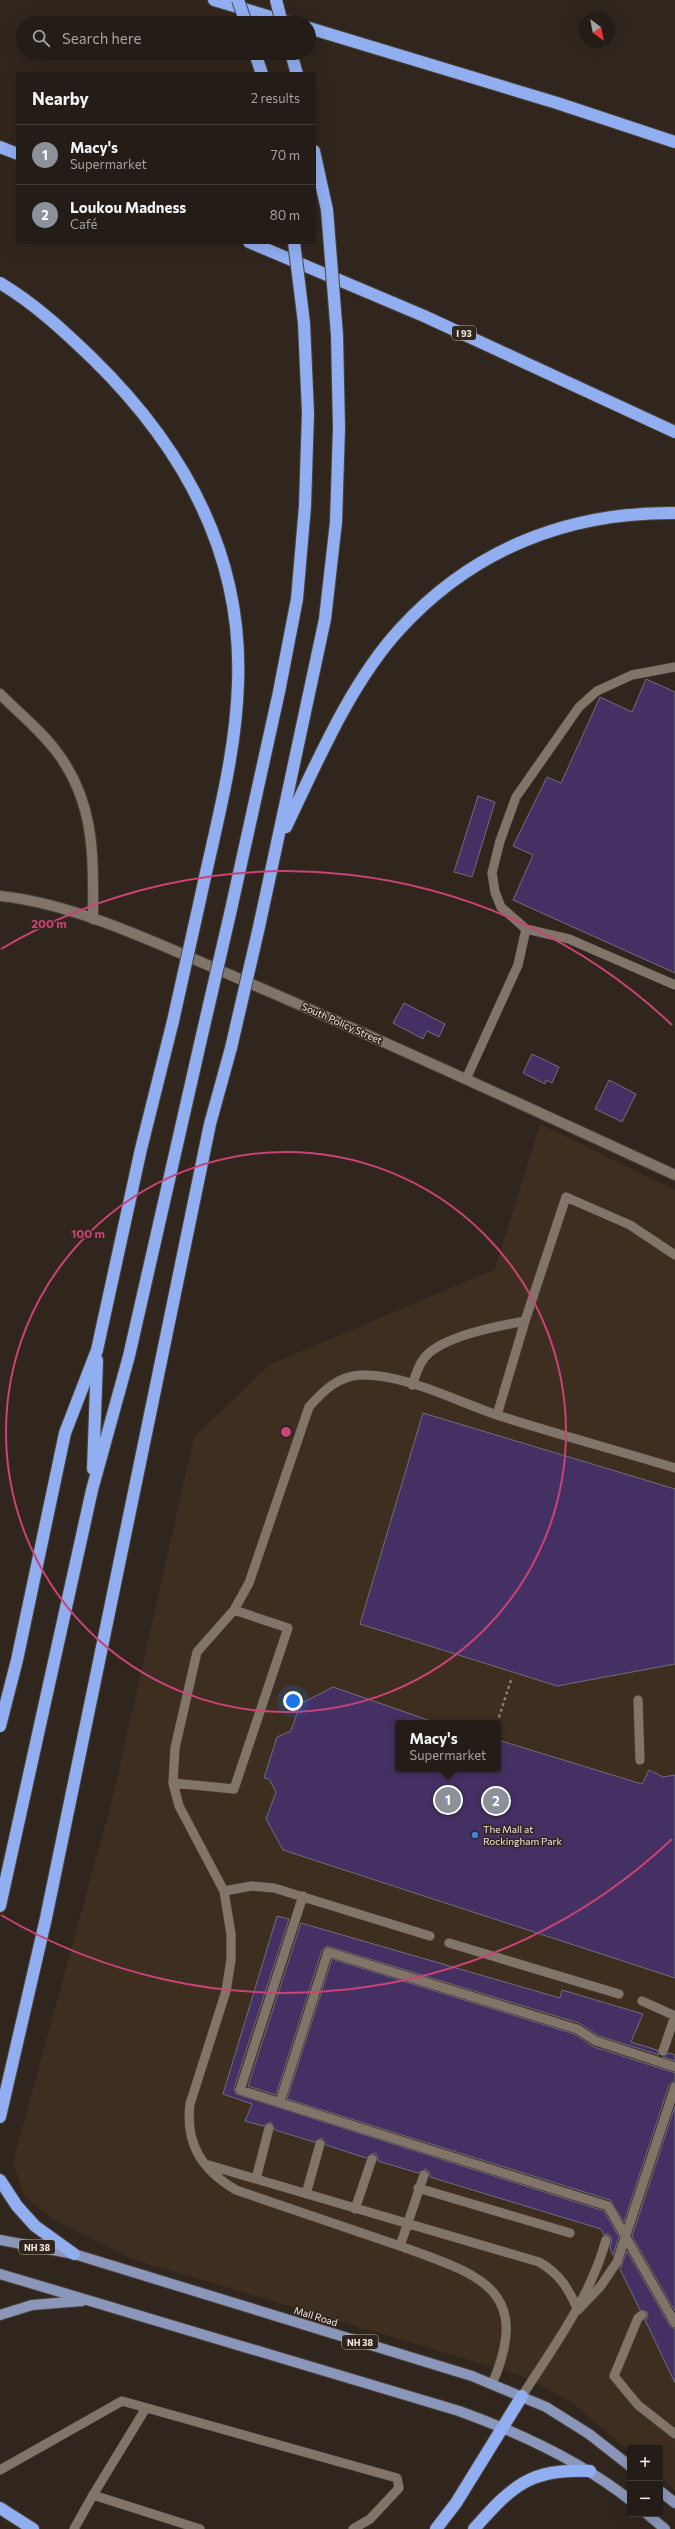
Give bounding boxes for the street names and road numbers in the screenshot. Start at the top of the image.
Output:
road number: I 93 [452,326,476,340]
street label: South Policy Street [300,1000,384,1046]
road number: NH 38 [19,2240,55,2254]
street label: Mall Road [293,2304,340,2328]
road number: NH 38 [342,2335,378,2349]

